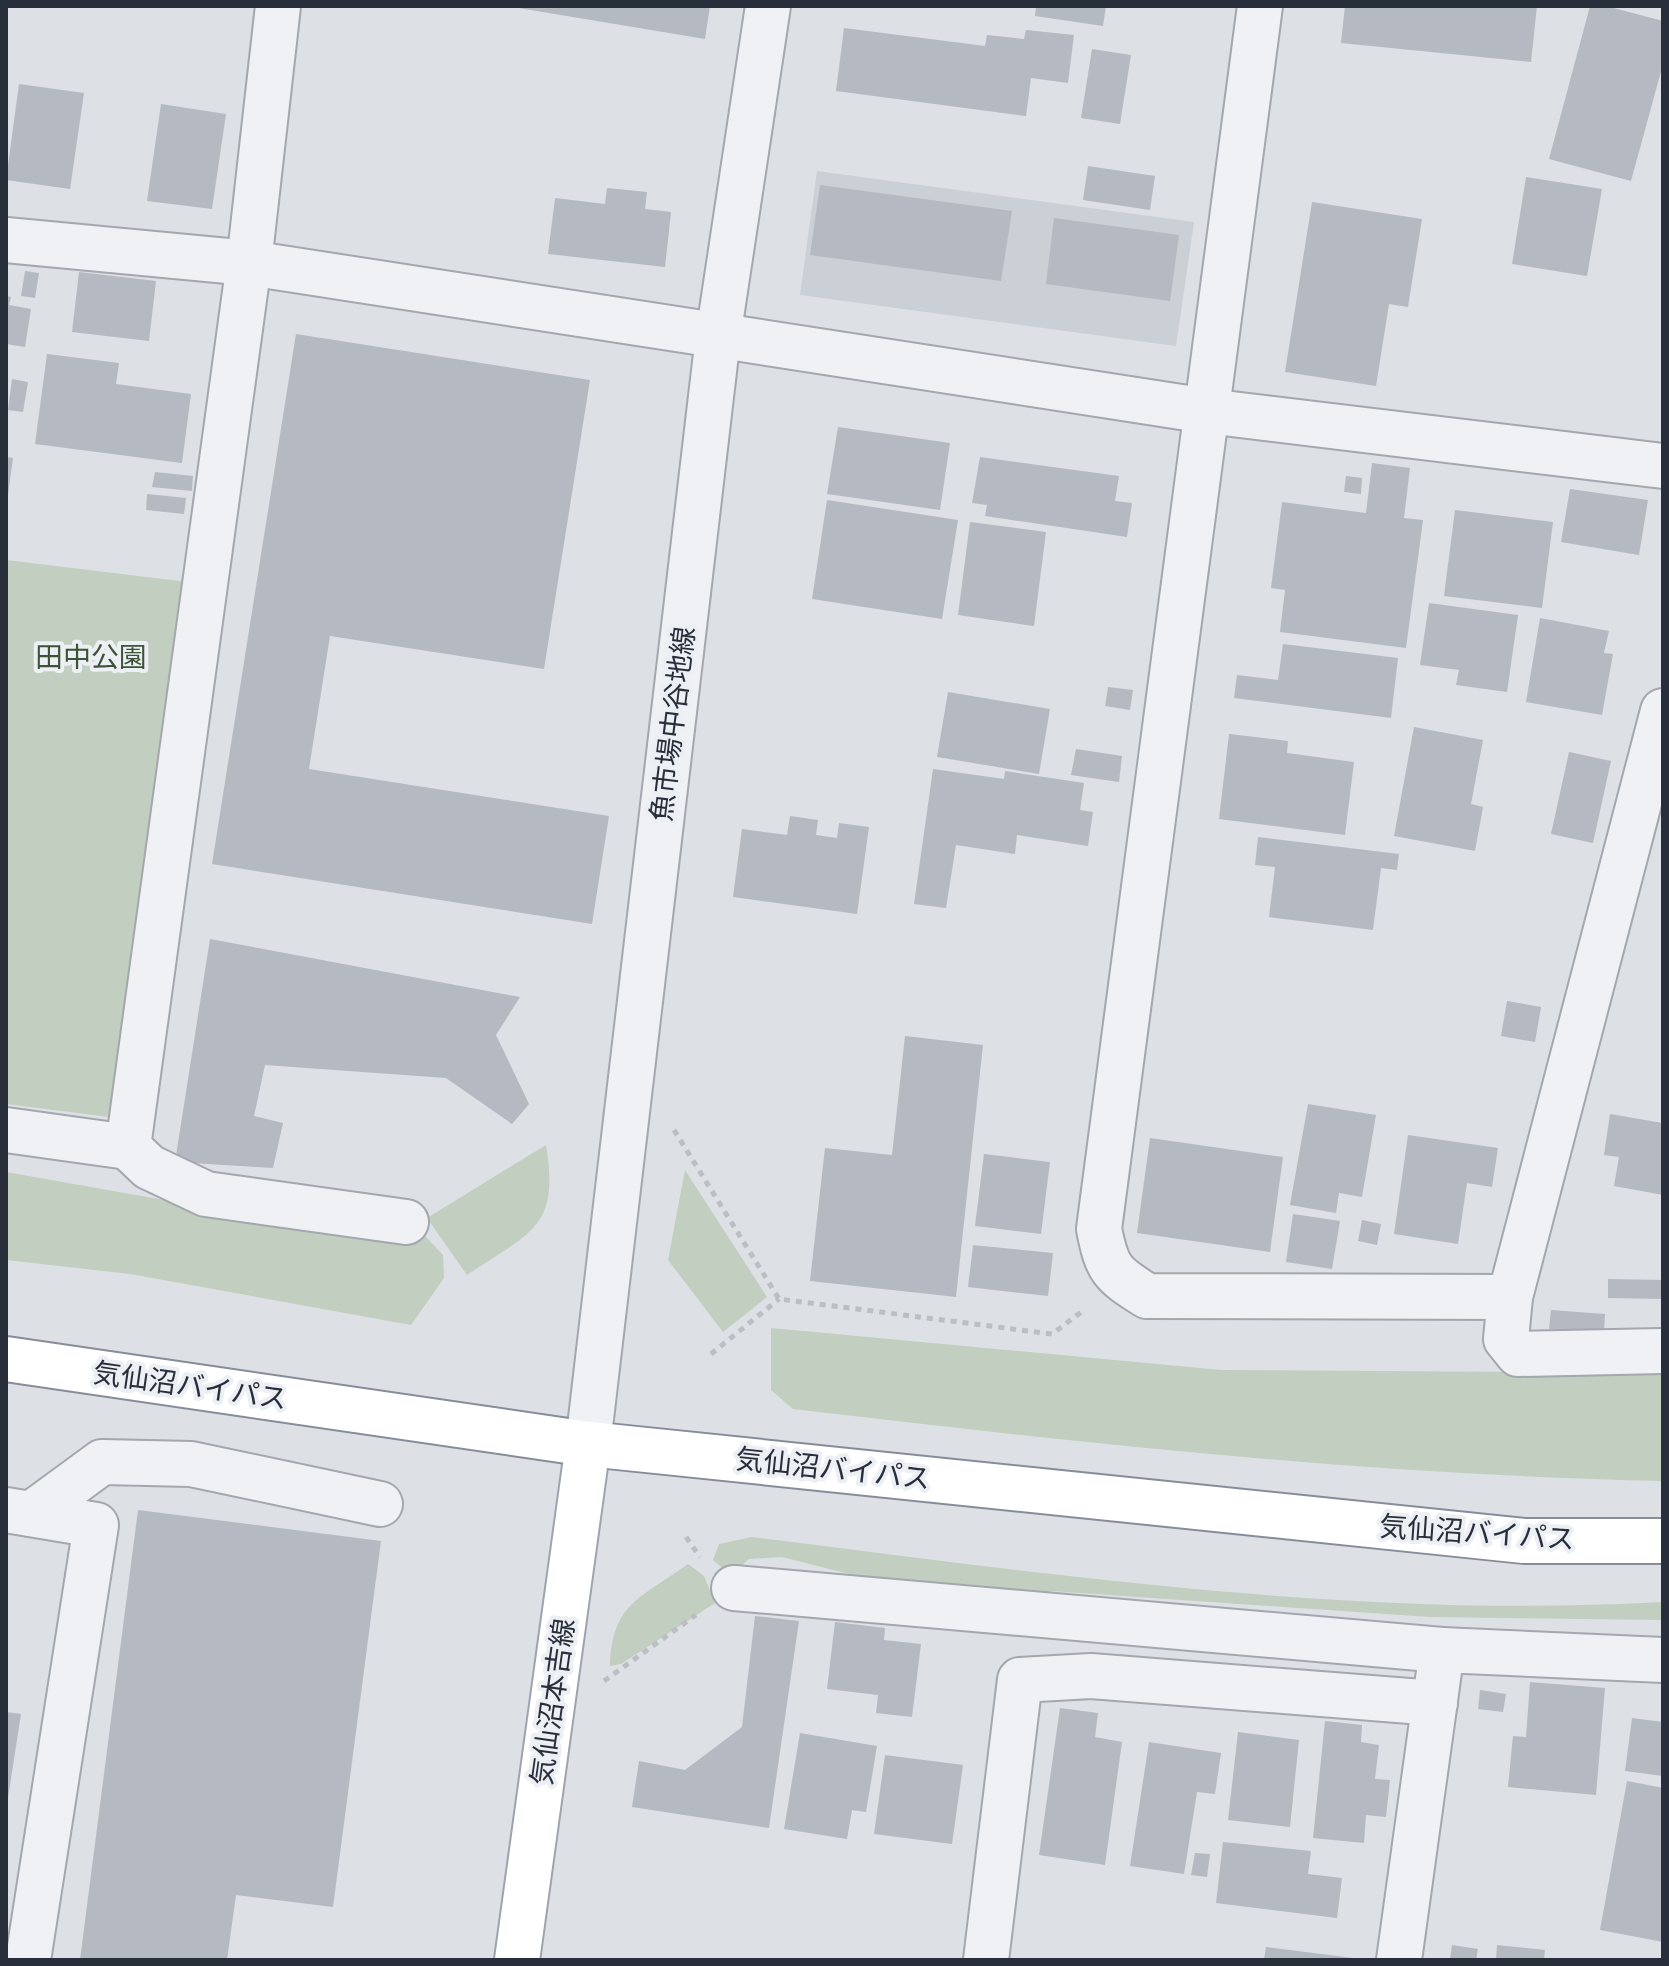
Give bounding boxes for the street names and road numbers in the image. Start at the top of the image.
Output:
street label: 魚市場中谷地線 [645,625,701,823]
street label: 気仙沼バイパス [91,1356,289,1416]
street label: 気仙沼バイパス [734,1442,932,1496]
street label: 気仙沼バイパス [1378,1510,1576,1556]
street label: 気仙沼本吉線 [525,1617,581,1787]

